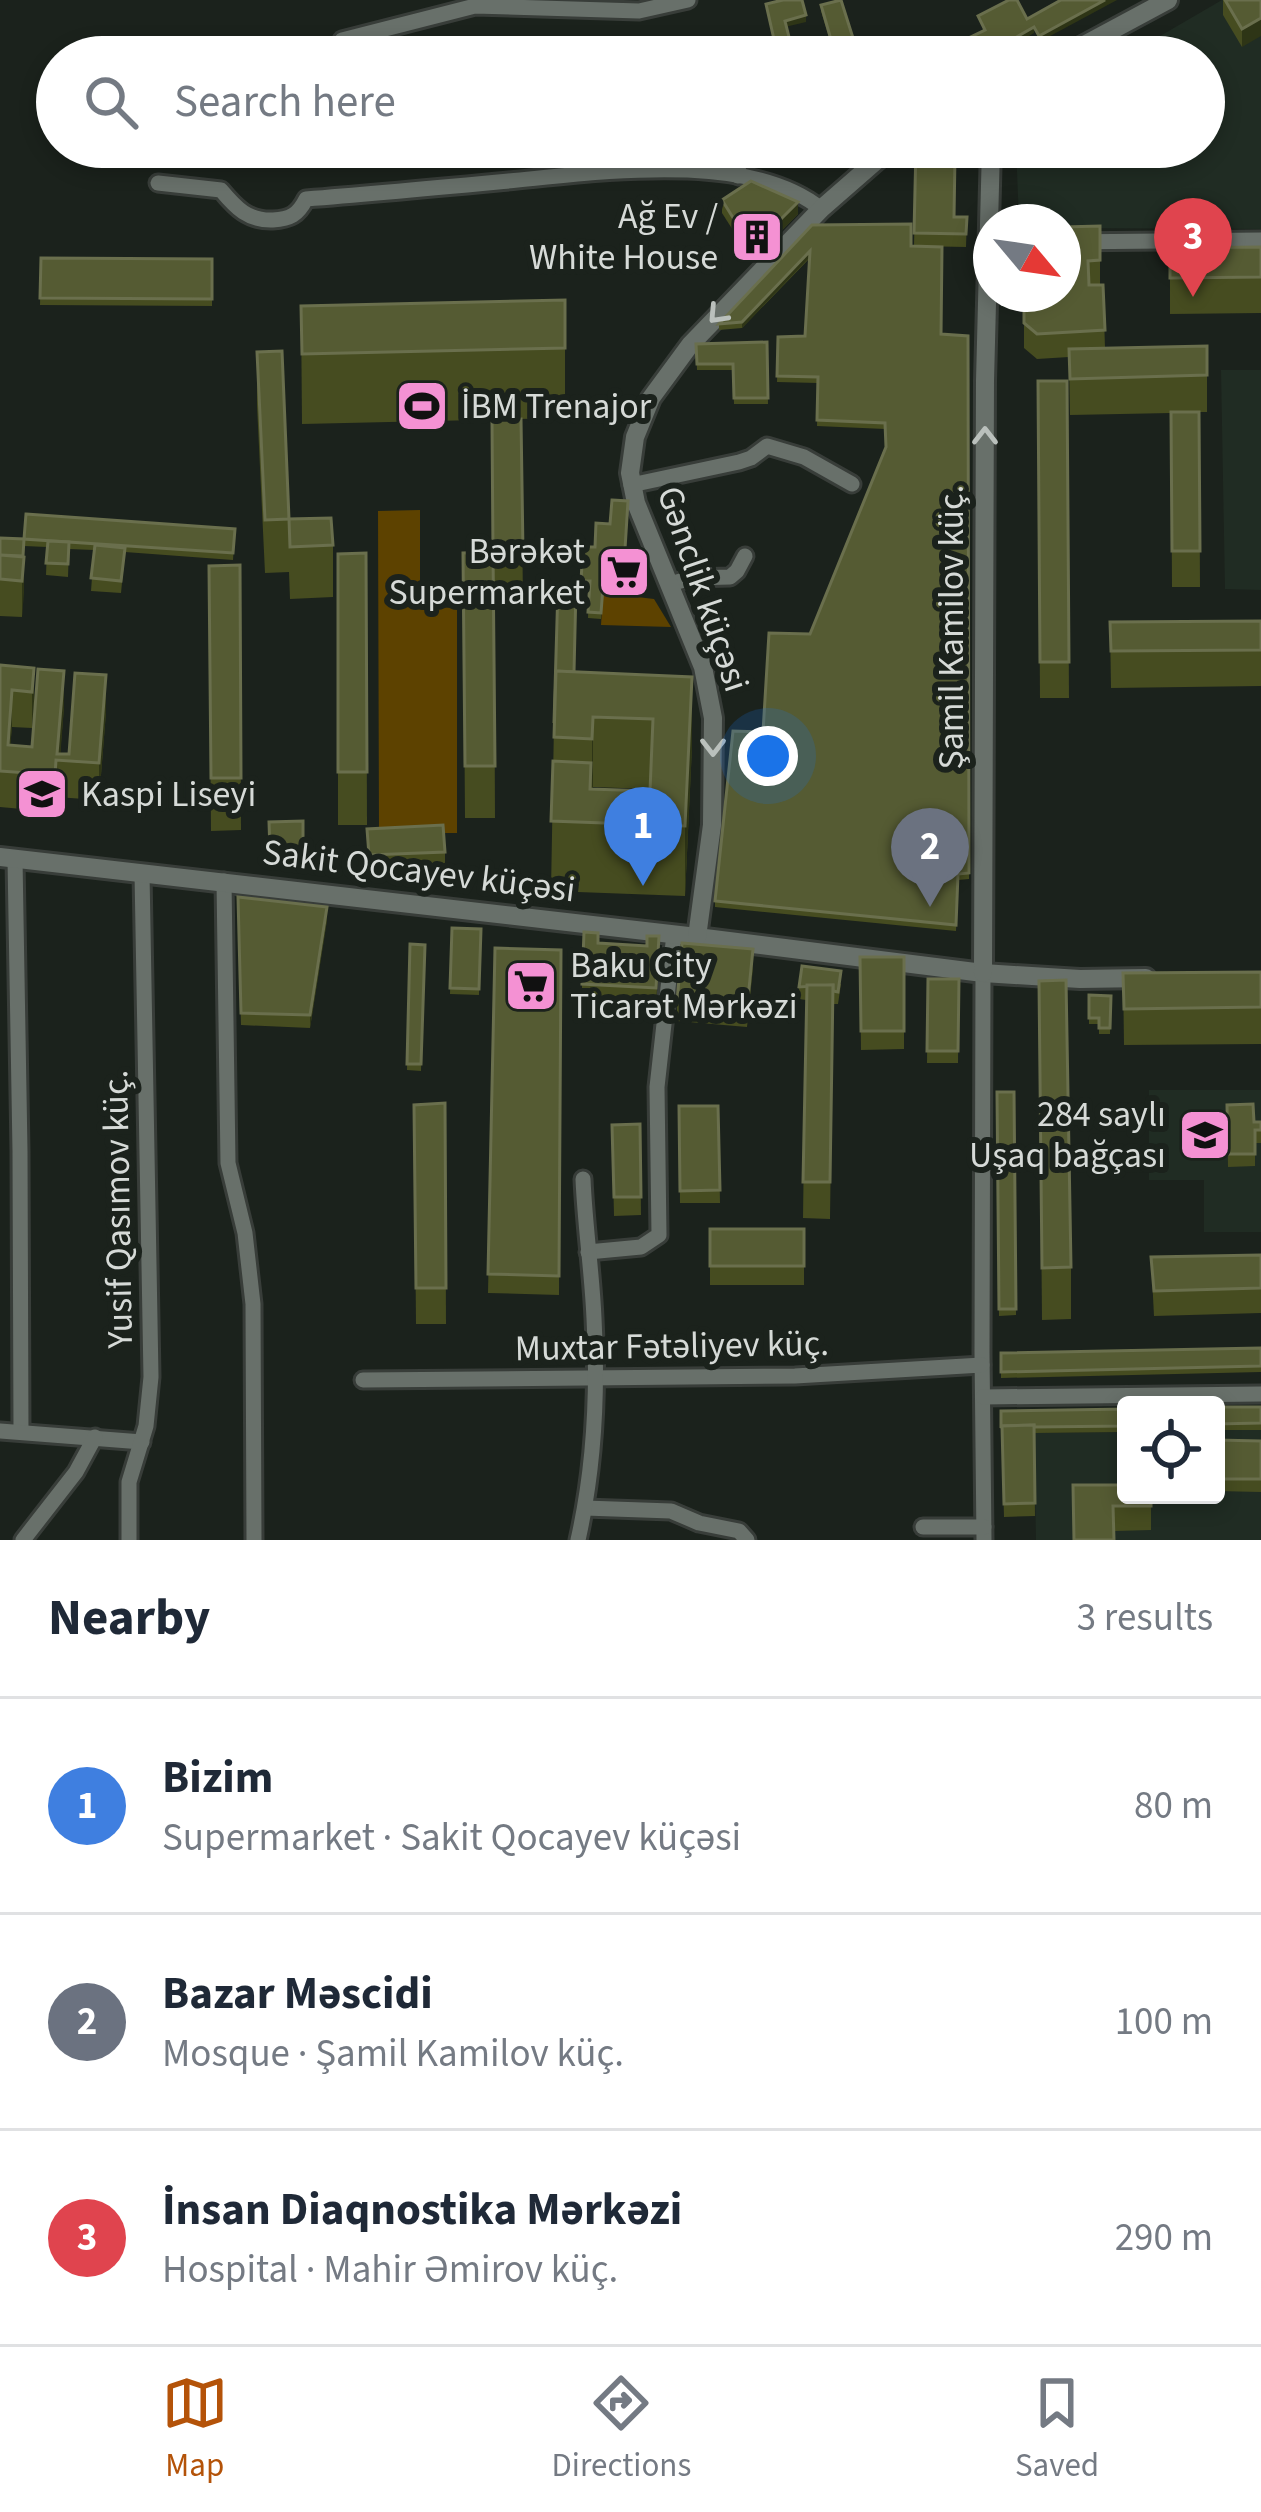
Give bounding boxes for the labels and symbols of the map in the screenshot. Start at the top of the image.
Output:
place label: Ağ Ev / White House [529,191,718,283]
pin: 3 [1154,198,1232,297]
north arrow [973,204,1081,312]
building icon: Ağ Ev / White House [729,209,785,265]
one-way arrow [710,302,731,323]
sports icon: İBM Trenajor [394,378,450,434]
place label: İBM Trenajor [461,381,652,432]
one-way arrow [972,426,998,444]
street label: Gənclik küçəsi [644,479,762,699]
street label: Şamil Kamilov küç. [926,485,977,770]
place label: Bərəkət Supermarket [389,526,585,618]
supermarket icon: Bərəkət Supermarket [596,544,652,600]
your location [738,726,798,786]
one-way arrow [700,739,726,757]
school or university icon: Kaspi Liseyi [14,766,70,822]
place label: Kaspi Liseyi [81,769,256,820]
pin: 1 [604,787,682,886]
pin: 2 [891,808,969,907]
street label: Sakit Qocayev küçəsi [260,827,578,915]
place label: Baku City Ticarət Mərkəzi [570,940,798,1032]
supermarket icon: Baku City Ticarət Mərkəzi [503,958,559,1014]
street label: Yusif Qasımov küç. [90,1069,146,1350]
place label: 284 saylı Uşaq bağçası [969,1089,1166,1181]
school or university icon: 284 saylı Uşaq bağçası [1177,1107,1233,1163]
street label: Muxtar Fətəliyev küç. [514,1318,830,1374]

